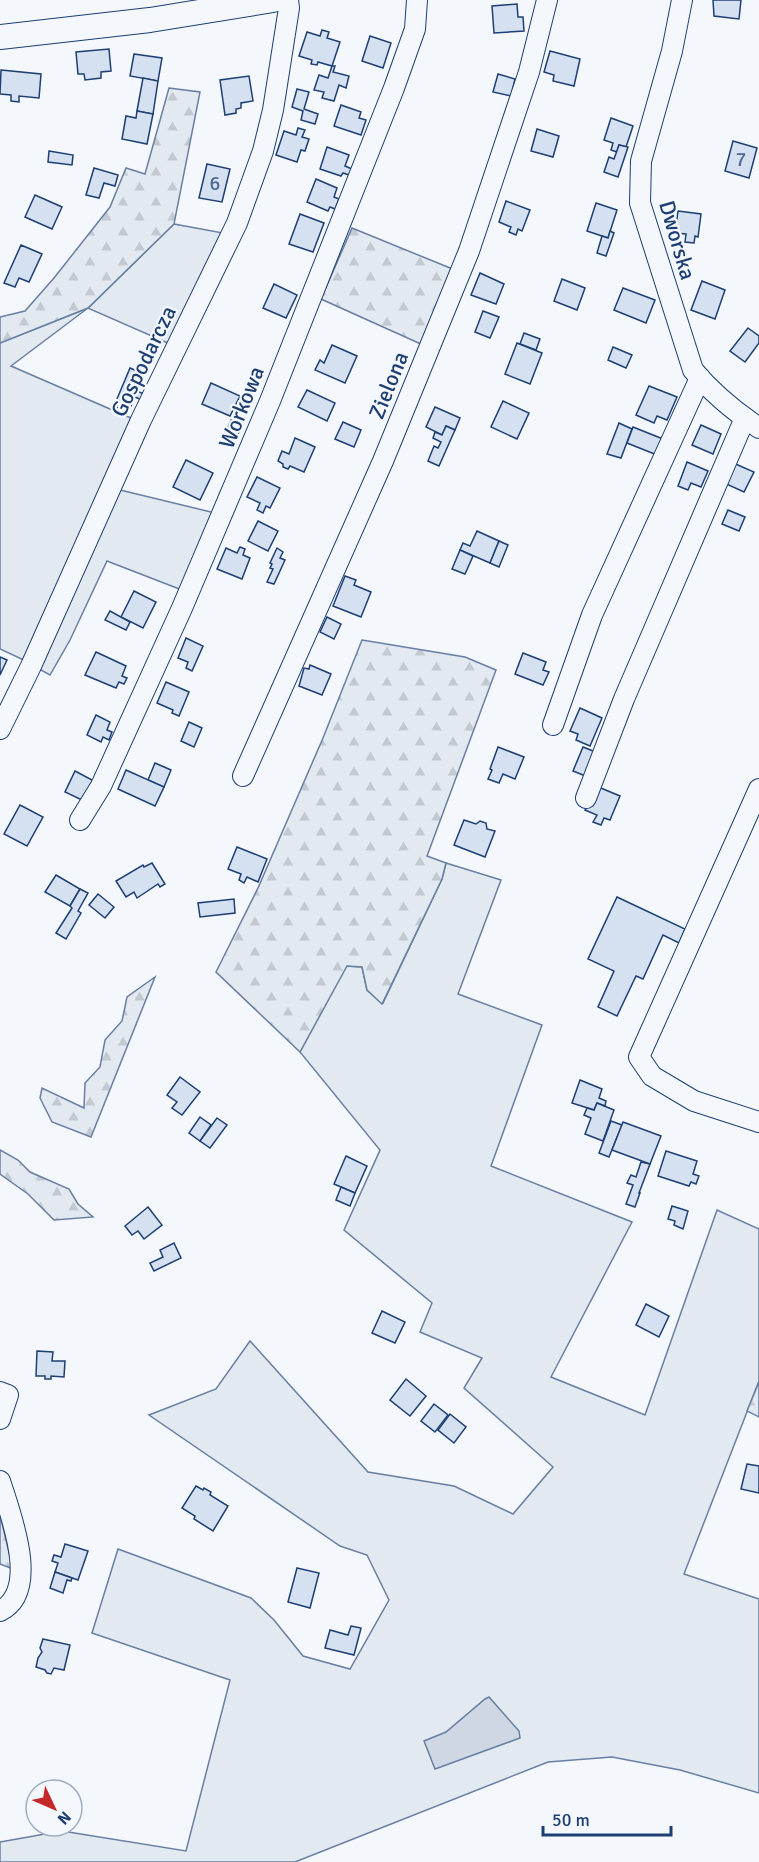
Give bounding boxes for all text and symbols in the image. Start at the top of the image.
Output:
house number: 7 [736,147,746,172]
house number: 6 [210,171,220,196]
street label: Dworska [653,197,702,283]
street label: Gospodarcza [105,301,182,421]
street label: Zielona [363,348,414,423]
street label: Workowa [213,362,270,452]
north arrow [24,1778,84,1838]
scale bar [543,1799,670,1837]
text: N [53,1807,75,1829]
text: 50 m [552,1809,590,1831]

